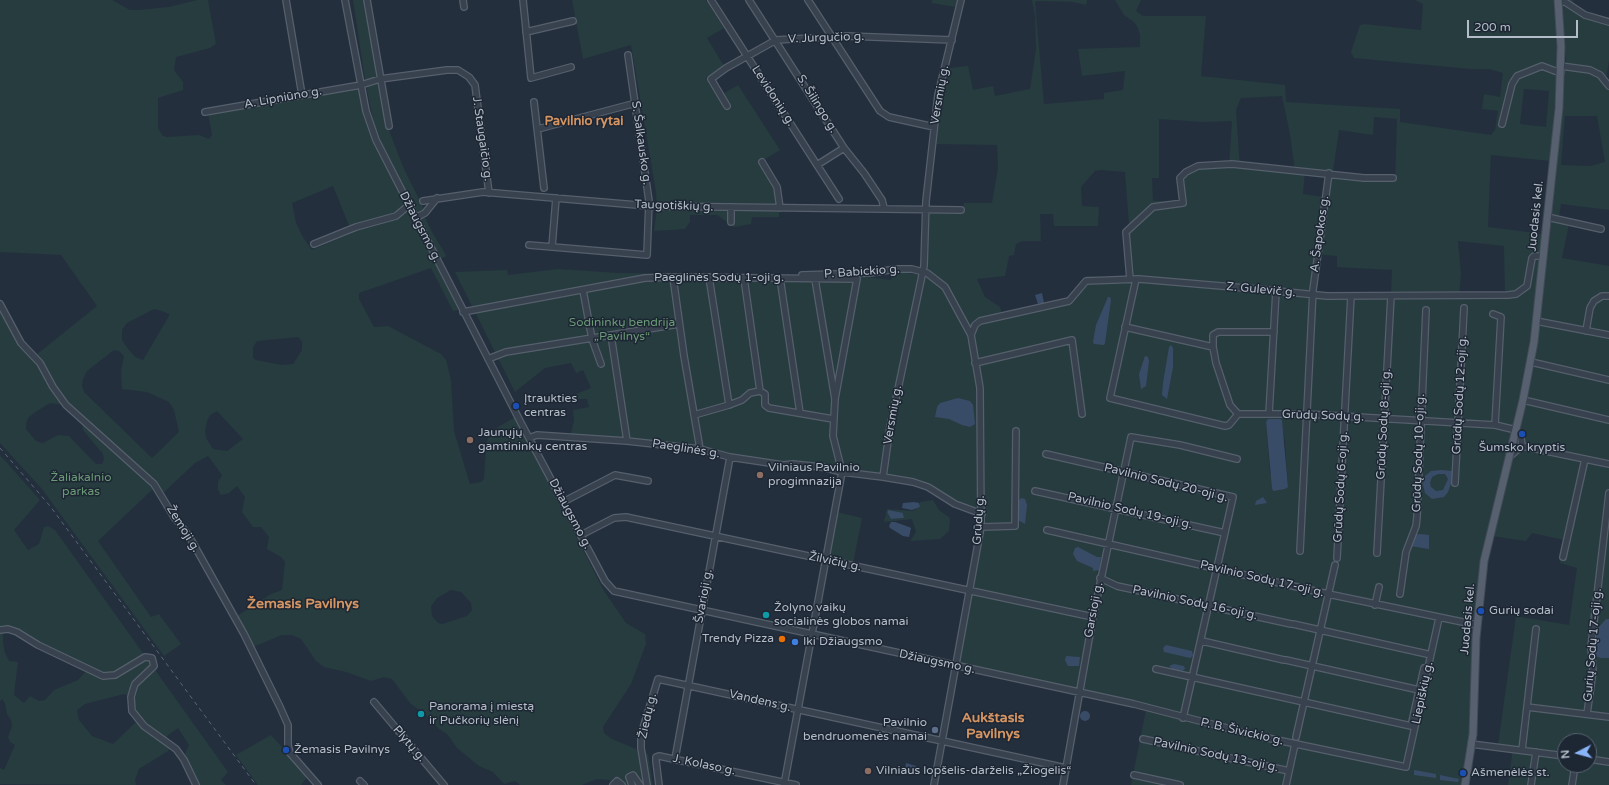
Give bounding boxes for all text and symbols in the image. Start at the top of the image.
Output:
scale bar [1469,12,1580,38]
text: 200 m [1474,20,1511,34]
street label: V. Jurgučio g. [788,29,864,47]
street label: Levidonių g. [748,63,798,129]
street label: Versmių g. [928,64,952,126]
street label: S. Šilingo g. [793,72,841,136]
street label: A. Lipniūno g. [243,84,323,112]
street label: J. Staugaičio g. [469,96,495,182]
street label: S. Šalkausko g. [628,100,654,186]
district label: Pavilnio rytai [544,114,624,130]
street label: Juodasis kel. [1525,180,1547,252]
street label: Džiaugsmo g. [396,189,444,265]
street label: A. Šapokos g. [1307,195,1333,273]
street label: Taugotiškių g. [634,197,714,215]
street label: P. Babickio g. [824,262,900,282]
street label: Paeglinės Sodų 1-oji g. [654,271,784,285]
street label: Z. Gulevič g. [1226,280,1296,300]
park label: Sodininkų bendrija „Pavilnys“ [569,316,675,344]
street label: Grūdų Sodų 12-oji g. [1450,335,1470,455]
street label: Grūdų Sodų 8-oji g. [1374,368,1394,480]
street label: Versmių g. [881,384,905,446]
place label: Įtraukties centras [524,392,577,420]
street label: Grūdų Sodų 10-oji g. [1410,393,1428,513]
marker: Įtraukties centras [511,401,521,411]
street label: Grūdų Sodų g. [1282,407,1364,425]
place label: Jaunųjų gamtininkų centras [478,426,587,454]
marker: Šumsko kryptis [1517,429,1527,439]
street label: Grūdų Sodų 6-oji g. [1331,431,1351,543]
marker: Jaunųjų gamtininkų centras [465,435,475,445]
street label: Paeglinės g. [651,437,721,461]
place label: Šumsko kryptis [1479,441,1565,455]
place label: Vilniaus Pavilnio progimnazija [768,461,860,489]
street label: Pavilnio Sodų 20-oji g. [1103,461,1229,505]
marker: Vilniaus Pavilnio progimnazija [755,470,765,480]
park label: Žaliakalnio parkas [51,471,111,499]
street label: Džiaugsmo g. [545,476,595,552]
street label: Pavilnio Sodų 19-oji g. [1066,490,1194,532]
street label: Grūdų g. [970,495,988,545]
street label: Žemoji g. [163,503,203,555]
street label: Žilvičių g. [807,549,863,575]
street label: Pavilnio Sodų 17-oji g. [1199,558,1325,600]
street label: Švarioji g. [692,568,716,624]
street label: Garsioji g. [1082,581,1106,639]
street label: Pavilnio Sodų 16-oji g. [1131,583,1259,623]
street label: Juodasis kel. [1458,583,1478,655]
street label: Gurių Sodų 17-oji g. [1581,588,1605,702]
district label: Žemasis Pavilnys [247,596,359,612]
place label: Žolyno vaikų socialinės globos namai [774,601,909,629]
place label: Gurių sodai [1489,604,1554,618]
marker: Gurių sodai [1476,606,1486,616]
marker: Žolyno vaikų socialinės globos namai [761,610,771,620]
place label: Trendy Pizza [702,632,774,646]
marker: Trendy Pizza [777,634,787,644]
place label: Iki Džiaugsmo [803,635,883,649]
marker: Iki Džiaugsmo [790,637,800,647]
street label: Džiaugsmo g. [898,647,976,677]
street label: Liepiškių g. [1409,660,1437,726]
street label: Vandens g. [728,687,792,715]
street label: Žiedų g. [636,692,660,740]
place label: Panorama į miestą ir Pučkorių slėnį [429,700,534,728]
marker: Panorama į miestą ir Pučkorių slėnį [416,709,426,719]
district label: Aukštasis Pavilnys [961,710,1025,742]
street label: P. B. Šivickio g. [1199,715,1285,749]
place label: Pavilnio bendruomenės namai [803,716,927,744]
street label: Plytų g. [389,723,429,765]
marker: Pavilnio bendruomenės namai [930,725,940,735]
north arrow [1557,733,1597,773]
street label: Pavilnio Sodų 13-oji g. [1152,735,1280,775]
place label: Žemasis Pavilnys [294,743,390,757]
marker: Žemasis Pavilnys [281,745,291,755]
text: N [1559,749,1572,759]
street label: J. Kolaso g. [671,751,737,779]
place label: Vilniaus lopšelis-darželis „Žiogelis“ [876,764,1072,778]
marker: Vilniaus lopšelis-darželis „Žiogelis“ [863,766,873,776]
place label: Ašmenėlės st. [1471,766,1550,780]
marker: Ašmenėlės st. [1458,768,1468,778]

